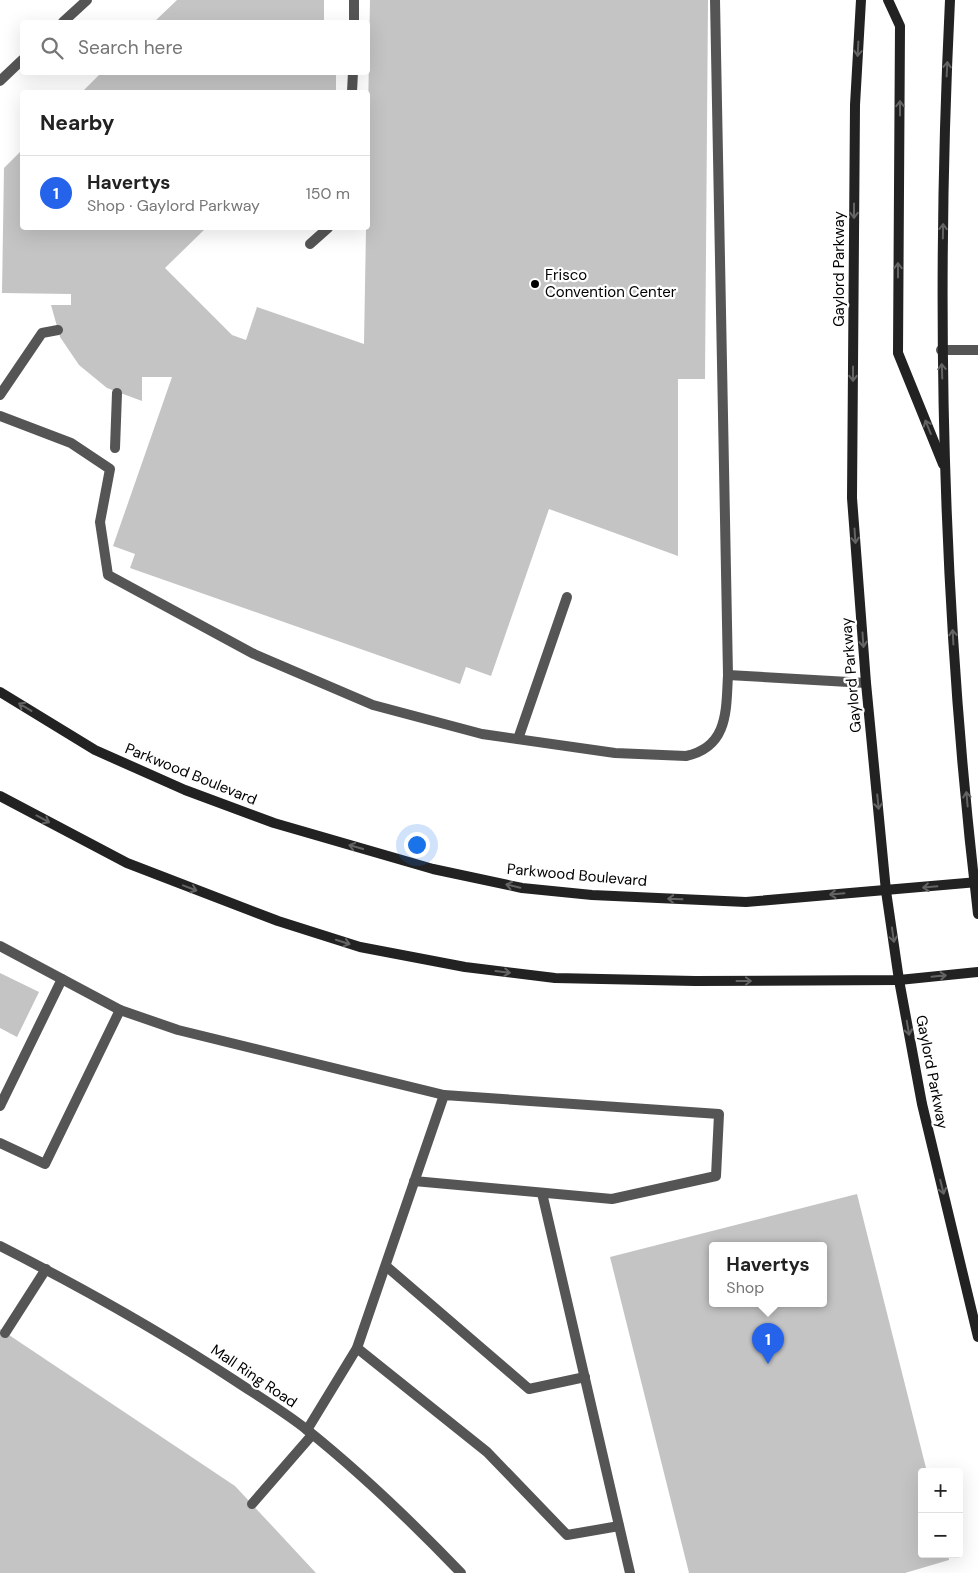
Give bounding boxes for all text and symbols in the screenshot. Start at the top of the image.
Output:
search box [20,20,370,75]
icon: search [38,34,66,62]
text: Search here [78,35,183,60]
one-way arrow [853,40,862,56]
one-way arrow [942,61,951,77]
one-way arrow [895,100,905,116]
text: Nearby [40,109,114,137]
text: Havertys [87,170,170,195]
text: 1 [53,183,59,204]
text: 150 m [306,183,350,204]
text: Shop · Gaylord Parkway [87,195,260,216]
one-way arrow [849,202,859,219]
street label: Gaylord Parkway [829,211,849,327]
one-way arrow [938,223,948,240]
one-way arrow [893,262,903,278]
place label: Frisco Convention Center [545,265,677,302]
marker: Frisco Convention Center [529,278,541,290]
one-way arrow [937,363,947,380]
one-way arrow [848,365,858,381]
one-way arrow [922,420,932,435]
one-way arrow [850,528,860,544]
street label: Gaylord Parkway [836,616,866,733]
one-way arrow [948,630,957,646]
one-way arrow [858,632,867,648]
one-way arrow [19,702,33,712]
street label: Parkwood Boulevard [122,738,260,810]
one-way arrow [962,792,972,808]
one-way arrow [873,794,882,810]
one-way arrow [35,815,50,824]
your location [404,832,430,858]
one-way arrow [348,841,364,851]
street label: Parkwood Boulevard [506,859,648,891]
one-way arrow [506,881,522,891]
one-way arrow [922,882,938,891]
one-way arrow [182,883,197,893]
one-way arrow [830,890,846,899]
one-way arrow [668,894,684,903]
one-way arrow [888,927,898,943]
one-way arrow [335,938,351,947]
one-way arrow [494,967,510,977]
one-way arrow [930,971,946,981]
one-way arrow [735,976,751,985]
street label: Gaylord Parkway [911,1013,953,1131]
one-way arrow [904,1019,913,1035]
one-way arrow [938,1178,947,1194]
popup [709,1242,827,1307]
text: Havertys [726,1252,810,1277]
text: Shop [726,1277,764,1298]
pin: 1 [752,1323,784,1364]
street label: Mall Ring Road [207,1340,301,1412]
map controls [918,1468,963,1558]
button: + [918,1468,963,1513]
button: − [918,1513,963,1558]

